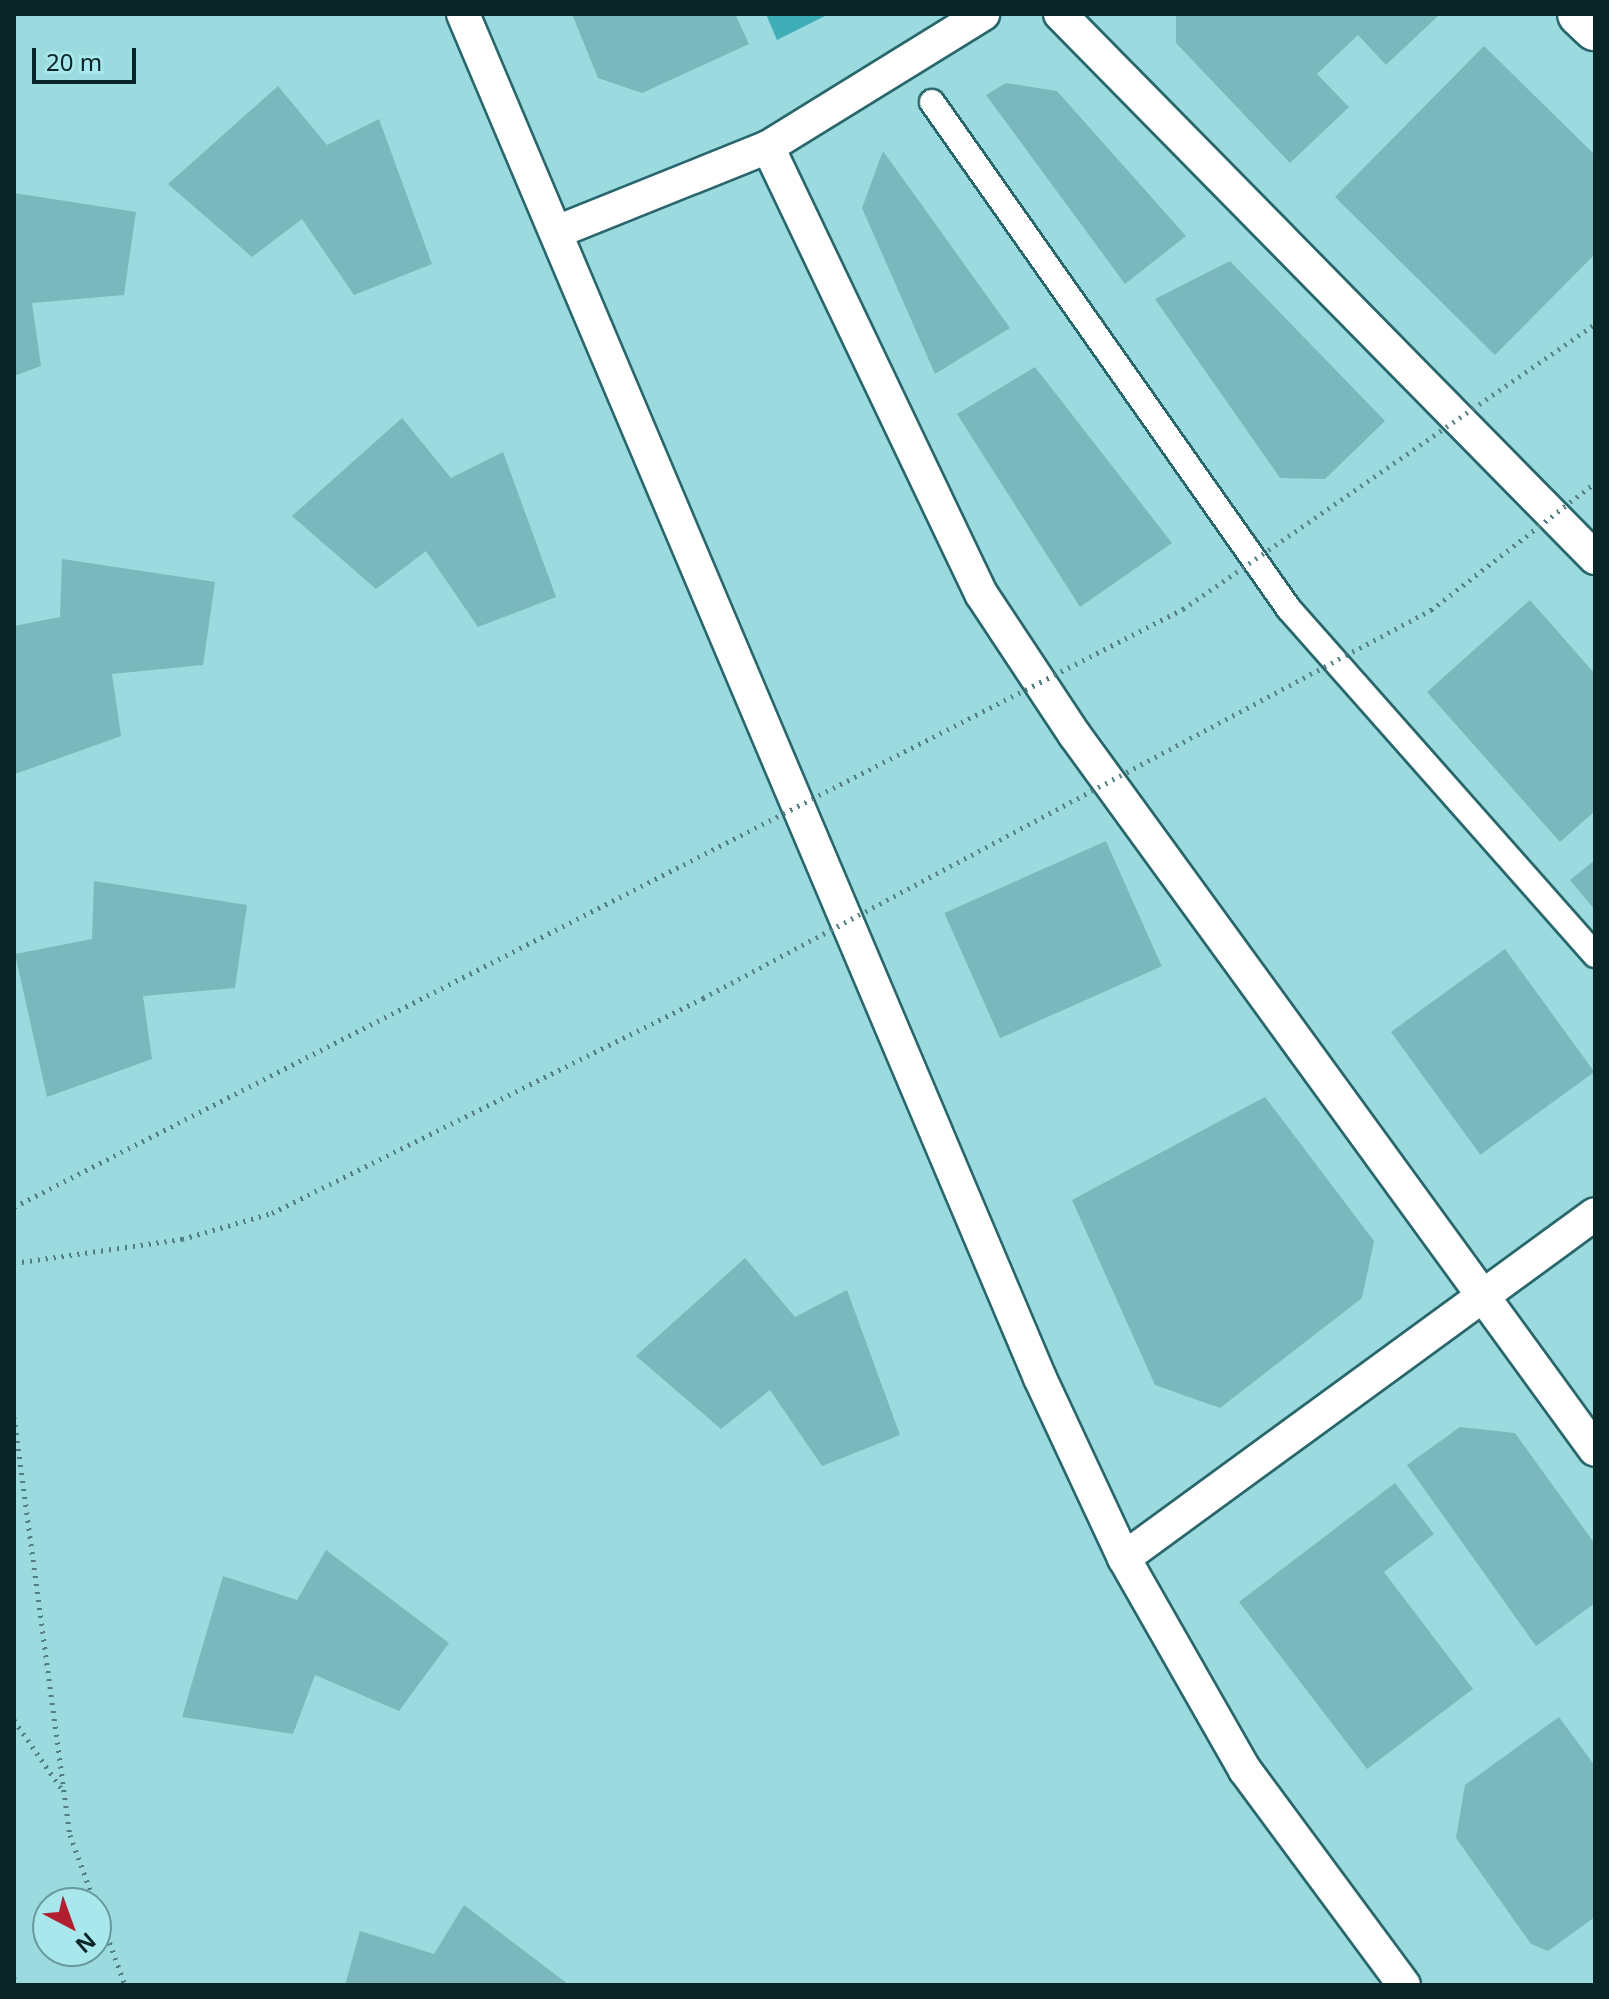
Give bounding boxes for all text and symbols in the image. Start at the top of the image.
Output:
scale bar [36,32,140,82]
text: 20 m [46,45,102,78]
north arrow [32,1887,112,1967]
text: N [70,1926,103,1961]

